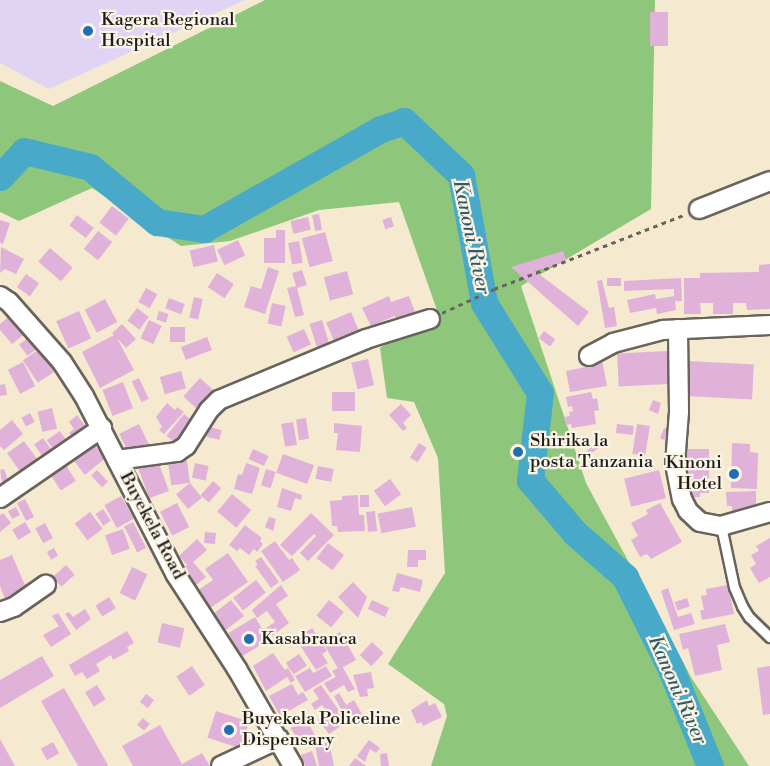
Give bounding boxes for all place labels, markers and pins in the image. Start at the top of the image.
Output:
place label: Kagera Regional Hospital [101,10,235,52]
marker: Kagera Regional Hospital [79,22,97,40]
place label: Shirika la posta Tanzania [530,431,653,474]
marker: Shirika la posta Tanzania [511,445,525,459]
place label: Kinoni Hotel [665,453,722,496]
marker: Kinoni Hotel [727,467,741,481]
place label: Kasabranca [261,628,357,650]
marker: Kasabranca [242,632,256,646]
place label: Buyekela Policeline Dispensary [242,709,401,752]
marker: Buyekela Policeline Dispensary [220,721,238,739]

